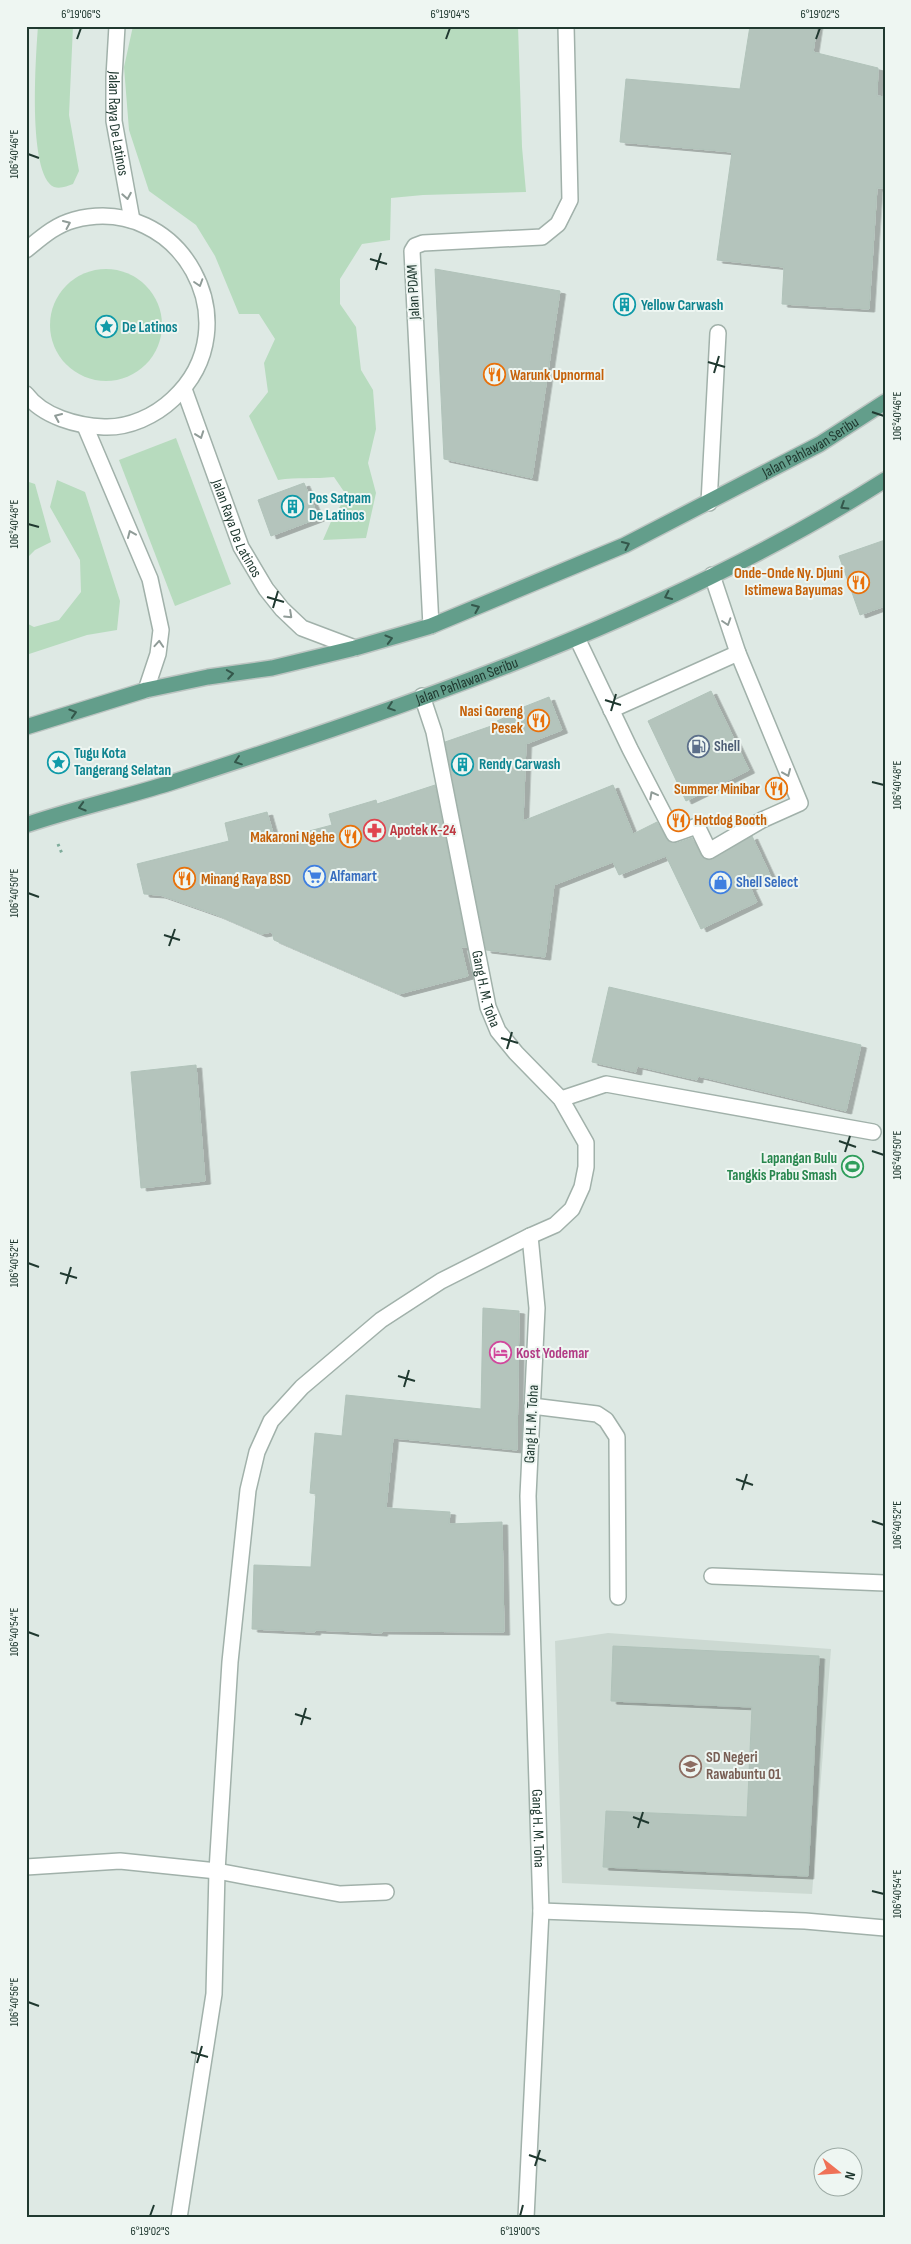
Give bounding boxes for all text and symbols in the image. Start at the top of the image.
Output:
text: 6°19'06"S [61,7,101,22]
text: 6°19'04"S [430,7,470,22]
text: 6°19'02"S [800,7,840,22]
street label: Jalan Raya De Latinos [104,70,133,177]
text: 106°40'46"E [7,129,22,179]
one-way arrow [122,192,132,201]
one-way arrow [62,219,71,230]
street label: Jalan PDAM [403,264,424,321]
one-way arrow [194,278,204,287]
building icon: Yellow Carwash [613,293,637,317]
place label: Yellow Carwash [641,296,723,315]
place icon: De Latinos [94,315,118,339]
place label: De Latinos [122,318,178,337]
restaurant icon: Warunk Upnormal [482,363,506,387]
place label: Warunk Upnormal [510,366,604,385]
text: 106°40'46"E [890,391,905,441]
one-way arrow [54,412,63,423]
street label: Jalan Pahlawan Seribu [758,412,862,483]
one-way arrow [194,430,204,439]
street label: Jalan Raya De Latinos [207,476,266,581]
place label: Pos Satpam De Latinos [309,489,371,525]
building icon: Pos Satpam De Latinos [281,495,305,519]
text: 106°40'48"E [7,499,22,549]
one-way arrow [840,500,849,510]
one-way arrow [126,530,137,539]
one-way arrow [621,540,630,551]
place label: Onde-Onde Ny. Djuni Istimewa Bayumas [734,564,843,600]
restaurant icon: Onde-Onde Ny. Djuni Istimewa Bayumas [847,570,871,594]
one-way arrow [664,589,673,600]
one-way arrow [471,603,480,614]
one-way arrow [283,609,292,618]
one-way arrow [722,617,732,625]
one-way arrow [384,634,392,644]
one-way arrow [153,639,164,647]
street label: Jalan Pahlawan Seribu [412,653,521,709]
one-way arrow [227,669,235,680]
one-way arrow [387,701,396,711]
place label: Nasi Goreng Pesek [459,702,524,738]
restaurant icon: Nasi Goreng Pesek [527,708,551,732]
one-way arrow [68,709,76,719]
fuel station icon: Shell [686,734,710,758]
place label: Shell [714,737,740,756]
place label: Tugu Kota Tangerang Selatan [74,744,171,780]
place icon: Tugu Kota Tangerang Selatan [46,750,70,774]
building icon: Rendy Carwash [451,752,475,776]
one-way arrow [234,755,243,765]
place label: Rendy Carwash [479,755,560,774]
text: 106°40'48"E [890,760,905,810]
one-way arrow [782,768,792,776]
restaurant icon: Summer Minibar [764,777,788,801]
place label: Summer Minibar [674,780,760,799]
one-way arrow [650,792,660,801]
one-way arrow [78,802,87,812]
restaurant icon: Hotdog Booth [666,808,690,832]
place label: Hotdog Booth [694,811,767,830]
pharmacy icon: Apotek K-24 [362,818,386,842]
place label: Apotek K-24 [389,821,456,840]
restaurant icon: Makaroni Ngehe [339,825,363,849]
place label: Makaroni Ngehe [250,828,335,847]
supermarket icon: Alfamart [302,864,326,888]
restaurant icon: Minang Raya BSD [173,867,197,891]
place label: Alfamart [329,867,377,886]
text: 106°40'50"E [7,868,22,917]
place label: Minang Raya BSD [201,870,291,889]
shop icon: Shell Select [708,870,732,894]
place label: Shell Select [736,873,798,892]
street label: Gang H. M. Toha [467,949,505,1031]
text: 106°40'50"E [890,1130,905,1179]
place label: Lapangan Bulu Tangkis Prabu Smash [727,1149,837,1185]
sports icon: Lapangan Bulu Tangkis Prabu Smash [841,1155,865,1179]
text: 106°40'52"E [7,1239,22,1287]
hotel icon: Kost Yodemar [488,1341,512,1365]
place label: Kost Yodemar [516,1344,589,1363]
street label: Gang H. M. Toha [520,1384,543,1464]
text: 106°40'52"E [890,1501,905,1549]
text: 106°40'54"E [7,1608,22,1656]
place label: SD Negeri Rawabuntu 01 [706,1748,781,1784]
school or university icon: SD Negeri Rawabuntu 01 [678,1754,702,1778]
street label: Gang H. M. Toha [527,1789,549,1868]
text: 106°40'54"E [890,1870,905,1918]
text: 106°40'56"E [7,1978,22,2026]
north arrow [814,2146,864,2196]
text: N [841,2170,859,2182]
text: 6°19'02"S [130,2224,170,2239]
text: 6°19'00"S [500,2224,540,2239]

